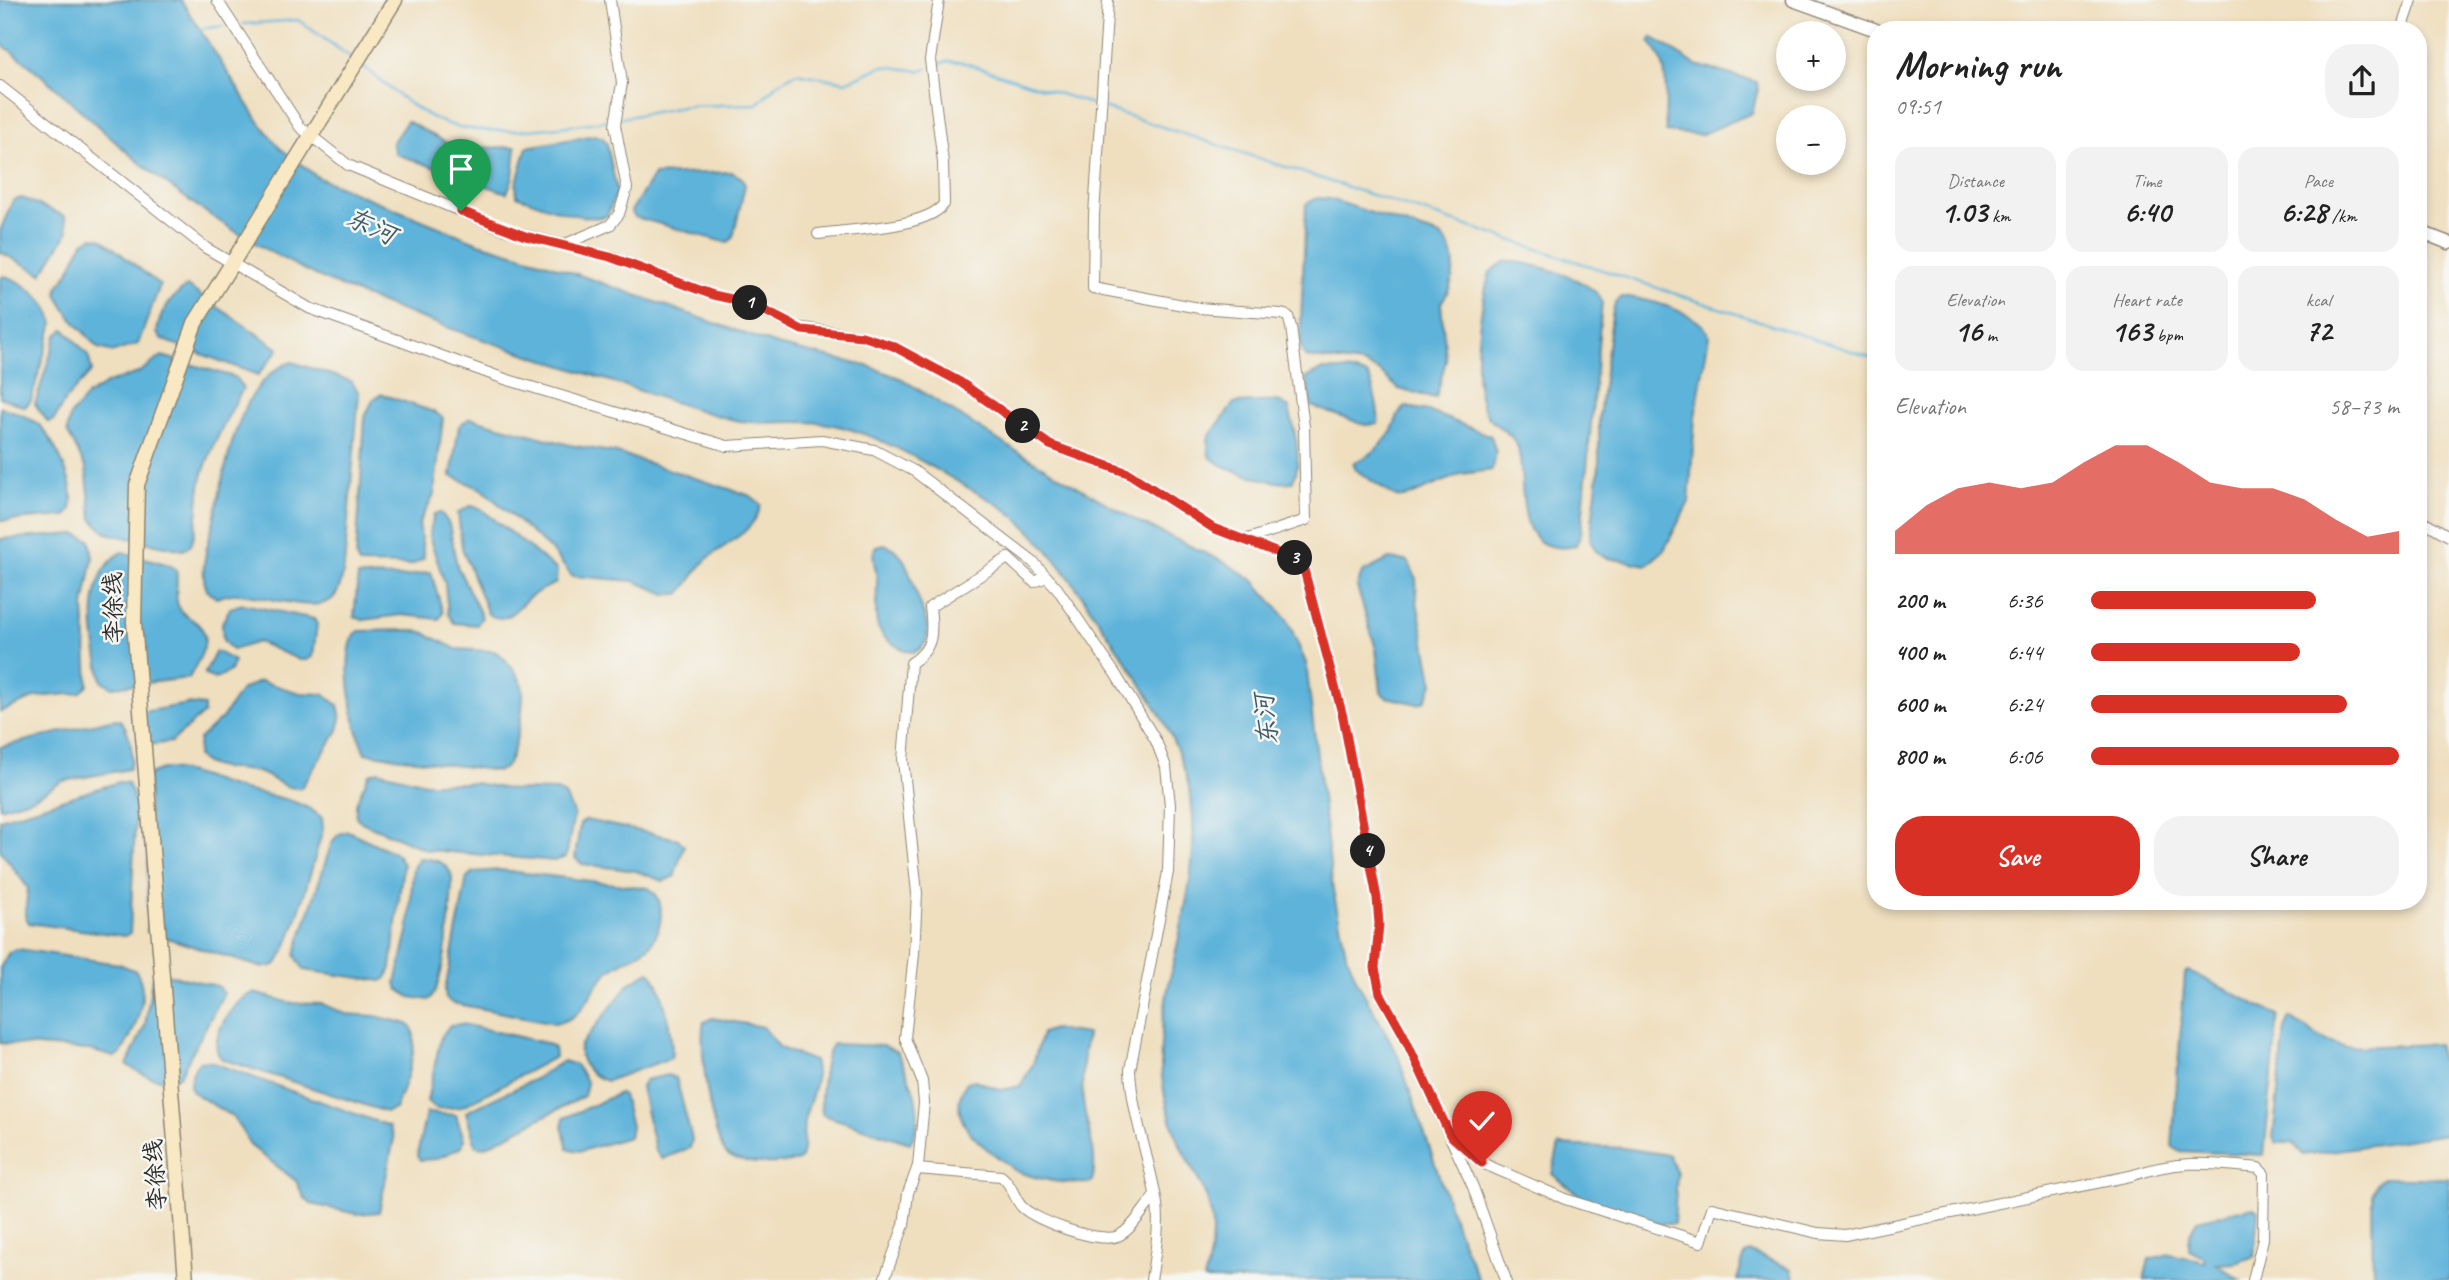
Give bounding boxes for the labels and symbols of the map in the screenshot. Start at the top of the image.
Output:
pin [431,139,491,211]
water label: 东河 [340,200,405,254]
pin: 1 [732,286,768,320]
pin: 2 [1006,408,1040,444]
pin: 3 [1278,540,1312,576]
street label: 李徐线 [97,572,129,644]
water label: 东河 [1246,688,1285,748]
pin: 4 [1350,834,1386,868]
pin [1452,1091,1512,1163]
street label: 李徐线 [138,1138,172,1212]

